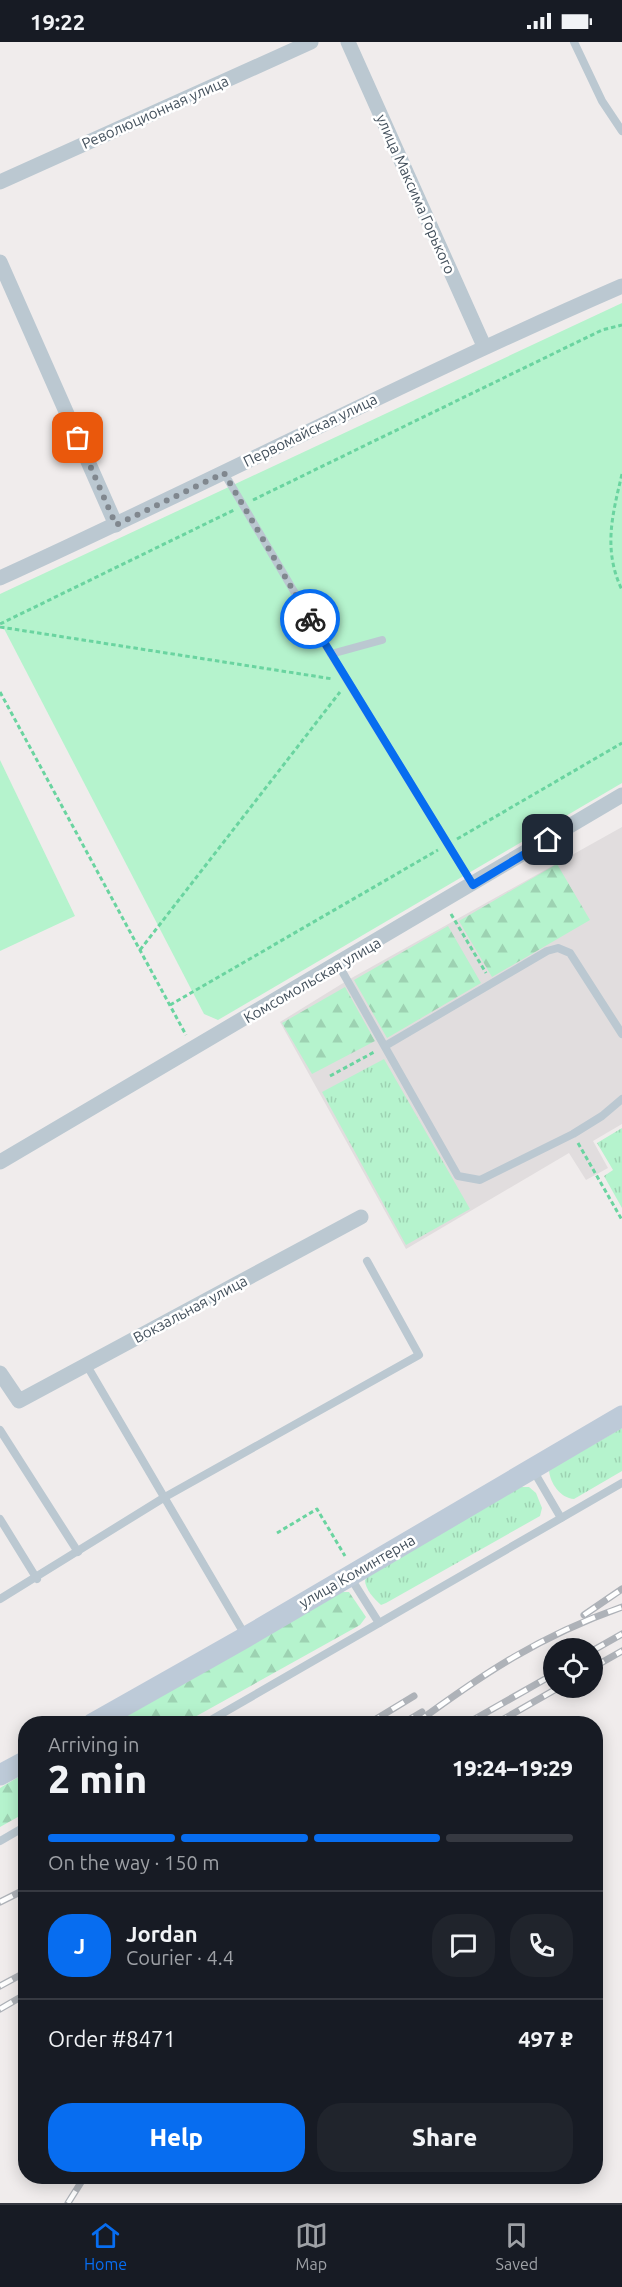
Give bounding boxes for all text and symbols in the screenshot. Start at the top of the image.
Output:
text: 19:22 [30,9,85,34]
street label: Революционная улица [79,72,231,152]
street label: улица Максима Горького [373,112,459,276]
street label: Первомайская улица [240,390,380,470]
pin [52,412,103,463]
icon: bag [61,421,94,454]
courier [280,589,340,649]
icon: bike [294,603,327,636]
pin [522,814,573,865]
icon: home [531,823,564,856]
street label: Комсомольская улица [240,934,384,1026]
street label: Вокзальная улица [130,1272,250,1346]
street label: улица Коминтерна [296,1531,418,1611]
map controls [543,1638,603,1698]
button: locate [543,1638,603,1698]
text: Arriving in [48,1733,139,1756]
text: 19:24–19:29 [452,1755,573,1780]
text: 2 min [48,1757,147,1800]
text: On the way · 150 m [48,1851,220,1874]
button: chat [432,1914,495,1977]
button: phone [510,1914,573,1977]
text: Jordan [126,1921,198,1946]
text: J [74,1933,85,1958]
text: Courier · 4.4 [126,1946,234,1969]
text: Order #8471 [48,2026,176,2051]
text: 497 ₽ [518,2026,573,2051]
button: Help [48,2103,305,2172]
button: Share [317,2103,573,2172]
tab: Home [84,2219,127,2273]
tab: Map [295,2219,328,2273]
tab: Saved [496,2219,538,2273]

